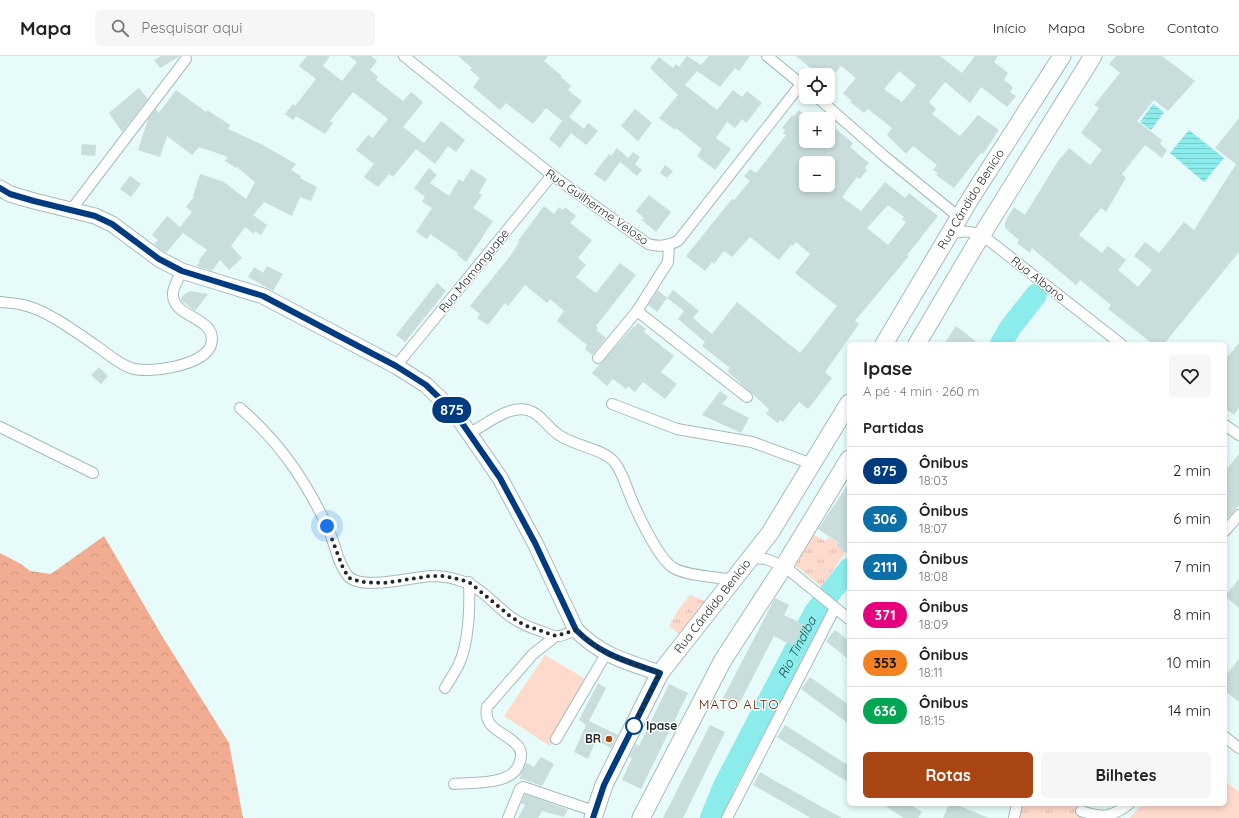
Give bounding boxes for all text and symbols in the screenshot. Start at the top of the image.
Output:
search box [95,10,375,46]
text: Mapa [20,16,71,40]
icon: search [109,17,131,39]
text: Pesquisar aqui [141,18,243,37]
text: Início [993,19,1026,37]
text: Mapa [1048,19,1085,37]
text: Sobre [1107,19,1145,37]
text: Contato [1167,19,1219,37]
map controls [799,68,835,192]
button: locate [799,68,835,104]
button: + [799,112,835,148]
street label: Rua Cândido Benício [934,146,1007,252]
button: − [799,156,835,192]
street label: Rua Guilherme Veloso [543,165,652,248]
street label: Rua Mamanguape [435,226,512,316]
street label: Rua Albano [1008,253,1068,304]
button: heart [1169,355,1211,397]
text: Ipase [863,356,912,380]
text: A pé · 4 min · 260 m [863,383,979,399]
line badge: 875 [429,397,475,423]
text: 875 [440,401,464,419]
text: Partidas [863,418,924,437]
text: Ônibus [919,453,968,472]
text: 2 min [1173,461,1211,480]
text: 875 [873,462,897,480]
text: 18:03 [919,472,948,488]
text: Ônibus [919,501,968,520]
text: 6 min [1173,509,1211,528]
text: 306 [873,510,897,528]
your location [317,516,337,536]
text: 18:07 [919,520,947,536]
text: Ônibus [919,549,968,568]
street label: Rua Cândido Benício [671,556,754,656]
text: 7 min [1174,557,1211,576]
text: 2111 [873,558,897,576]
text: 18:08 [919,568,948,584]
text: Ônibus [919,597,968,616]
text: 8 min [1173,605,1211,624]
text: 371 [874,606,896,624]
water label: Rio Tindiba [774,613,820,681]
text: 18:09 [919,616,948,632]
text: Ônibus [919,645,968,664]
text: 10 min [1167,653,1211,672]
text: 353 [873,654,897,672]
text: 18:11 [919,664,943,680]
text: Ônibus [919,693,968,712]
district label: MATO ALTO [699,696,779,712]
text: 14 min [1168,701,1211,720]
text: 636 [873,702,897,720]
text: 18:15 [919,712,945,728]
marker: Ipase [625,717,643,735]
place label: Ipase [646,718,677,733]
place label: BR [585,731,601,746]
marker: BR [604,734,614,744]
button: Rotas [863,752,1033,798]
button: Bilhetes [1041,752,1211,798]

